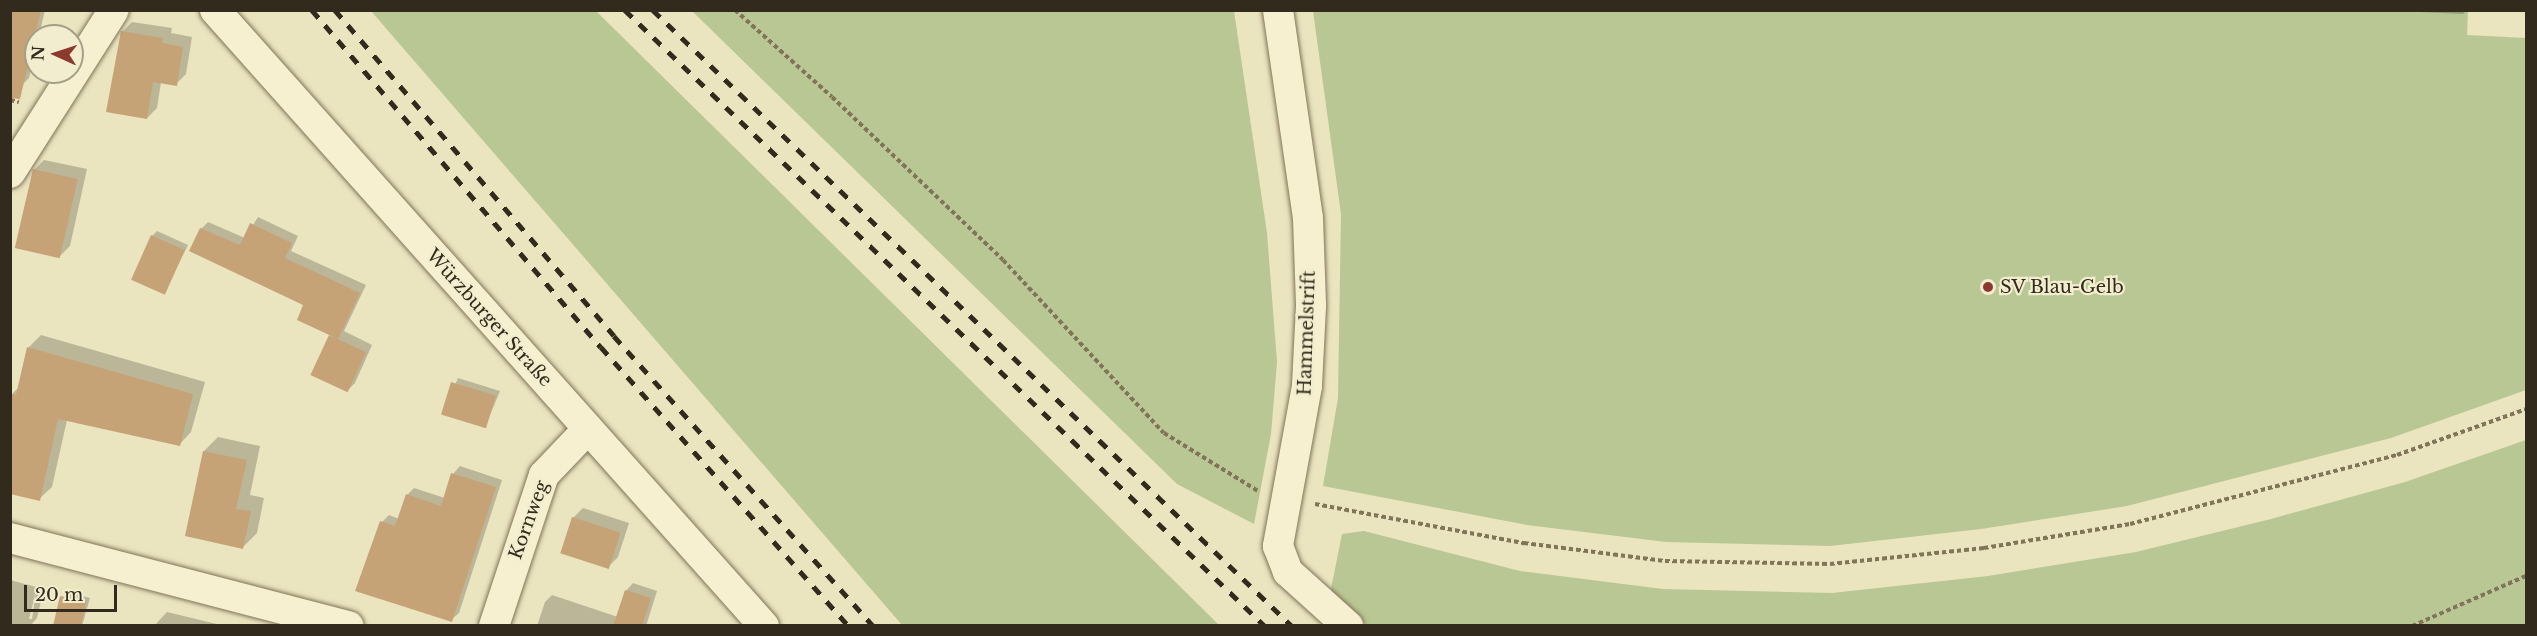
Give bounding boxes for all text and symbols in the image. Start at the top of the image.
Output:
north arrow [24,24,84,84]
text: N [28,45,48,61]
street label: Würzburger Straße [421,245,557,391]
street label: Hammelstrift [1294,270,1320,396]
place label: SV Blau-Gelb [2000,276,2124,298]
marker: SV Blau-Gelb [1981,280,1995,294]
street label: Kornweg [505,478,553,562]
scale bar [27,573,120,611]
text: 20 m [35,584,83,606]

